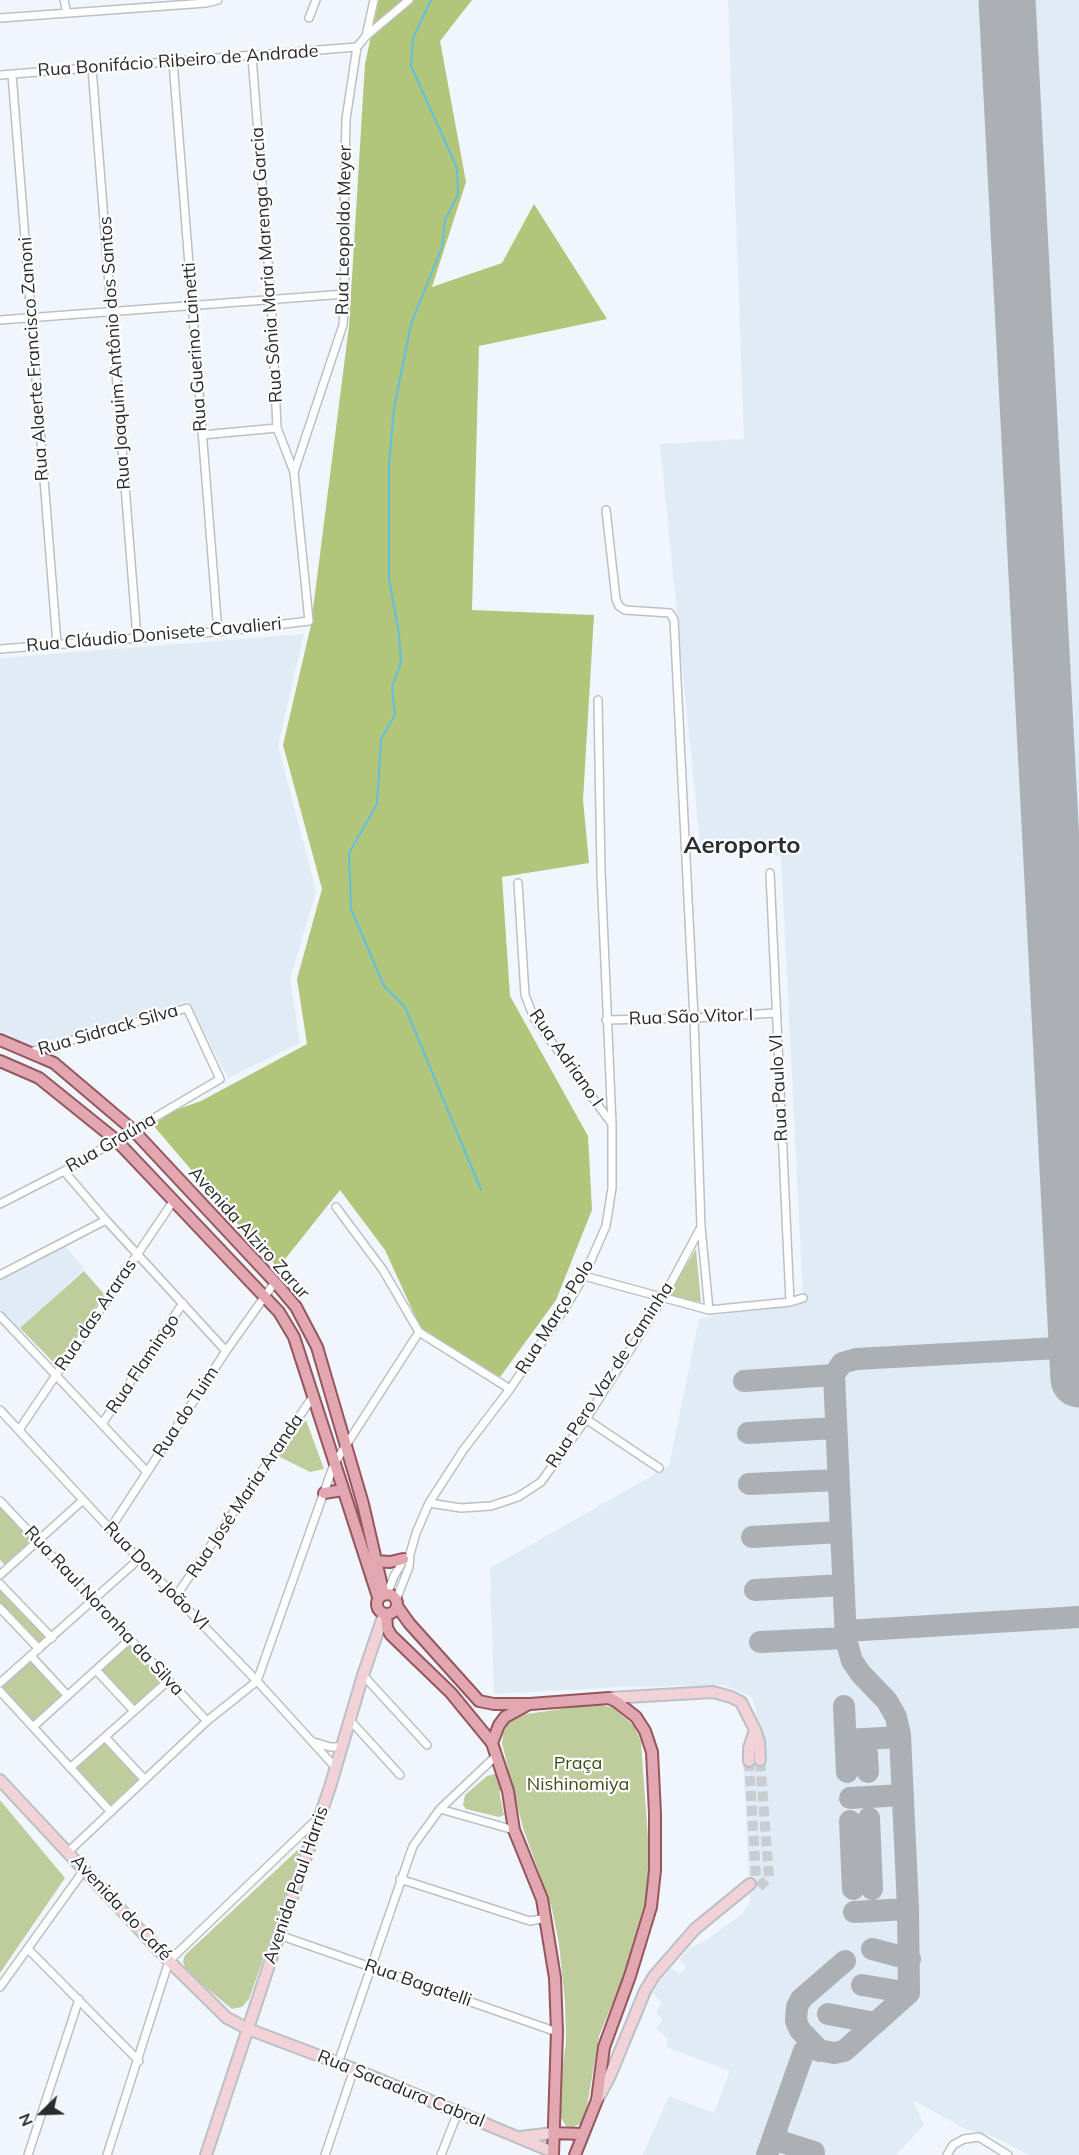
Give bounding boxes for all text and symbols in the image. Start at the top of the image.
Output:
street label: Rua Bonifácio Ribeiro de Andrade [37,40,319,82]
street label: Rua Sônia Maria Marenga Garcia [247,126,287,404]
street label: Rua Leopoldo Meyer [332,145,356,315]
street label: Rua Joaquim Antônio dos Santos [95,216,135,490]
street label: Rua Alaerte Francisco Zanoni [15,236,53,482]
street label: Rua Guerino Lainetti [178,262,212,432]
street label: Rua Cláudio Donisete Cavalieri [25,613,283,657]
district label: Aeroporto [684,832,800,860]
street label: Rua Sidrack Silva [35,1000,181,1060]
street label: Rua São Vitor I [628,1004,754,1030]
street label: Rua Adriano I [524,1005,608,1111]
street label: Rua Paulo VI [765,1034,793,1142]
street label: Rua Graúna [62,1109,160,1177]
street label: Avenida Alziro Zarur [184,1162,314,1304]
street label: Rua das Araras [51,1255,141,1375]
street label: Rua Março Polo [511,1256,599,1378]
street label: Rua Pero Vaz de Caminha [542,1278,678,1472]
street label: Rua Flamingo [102,1310,184,1418]
street label: Rua do Tuim [149,1362,223,1462]
street label: Rua José Maria Aranda [182,1410,308,1582]
street label: Rua Dom João VI [99,1518,213,1634]
street label: Rua Raul Noronha da Silva [20,1522,188,1700]
park label: Praça Nishinomiya [527,1753,629,1796]
street label: Avenida Paul Harris [259,1803,333,1967]
street label: Avenida do Café [66,1850,176,1966]
street label: Rua Bagatelli [362,1955,474,2011]
street label: Rua Sacadura Cabral [314,2046,488,2132]
north arrow [12,2083,72,2143]
text: N [14,2111,37,2130]

